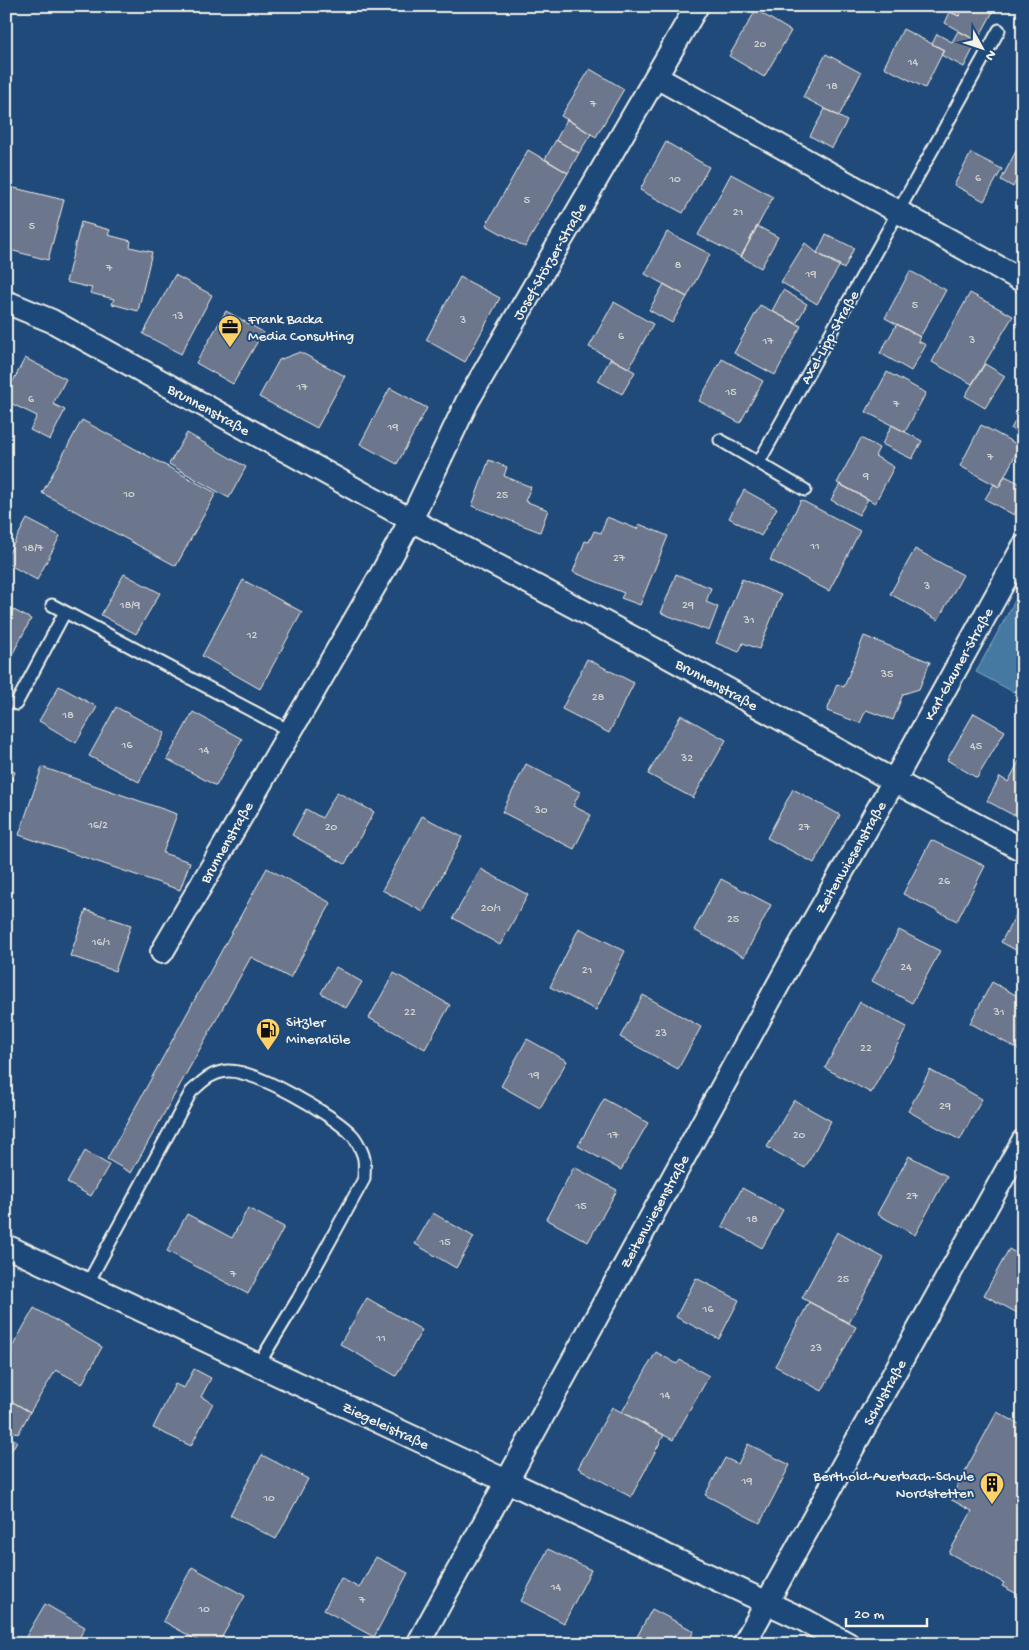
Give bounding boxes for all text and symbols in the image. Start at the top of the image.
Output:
north arrow [956,22,1006,72]
house number: 20 [754,38,767,52]
text: N [981,46,999,64]
house number: 14 [907,56,919,70]
house number: 18 [825,80,838,94]
house number: 7 [589,98,597,112]
house number: 6 [975,172,982,186]
house number: 10 [668,173,681,187]
house number: 5 [524,194,530,208]
street label: Josef-Störzer-Straße [510,200,592,324]
house number: 21 [733,206,744,220]
house number: 5 [29,220,35,234]
house number: 8 [675,259,682,273]
house number: 7 [105,262,113,276]
house number: 19 [805,268,816,282]
street label: Axel-Lipp-Straße [798,288,864,388]
house number: 5 [912,299,918,313]
house number: 13 [171,310,184,324]
place label: Frank Backa Media Consulting [247,311,354,346]
office icon: Frank Backa Media Consulting [217,314,243,348]
house number: 3 [459,314,466,328]
house number: 6 [618,330,625,344]
house number: 3 [968,334,975,348]
house number: 17 [761,335,774,349]
street label: Brunnenstraße [163,380,253,441]
house number: 17 [295,381,308,395]
house number: 15 [724,386,737,400]
house number: 6 [28,393,35,407]
house number: 7 [892,398,900,412]
house number: 19 [387,421,398,435]
house number: 7 [986,451,994,465]
house number: 9 [862,470,869,484]
house number: 10 [122,488,135,502]
house number: 25 [496,489,508,503]
house number: 11 [809,540,820,554]
house number: 18/7 [22,542,44,556]
house number: 27 [613,552,626,566]
house number: 3 [923,580,930,594]
house number: 18/9 [119,599,140,613]
house number: 29 [682,599,694,613]
street label: Karl-Glauner-Straße [921,605,998,725]
house number: 31 [742,614,755,628]
house number: 12 [246,629,257,643]
street label: Brunnenstraße [671,655,761,716]
house number: 35 [880,668,893,682]
house number: 28 [592,691,605,705]
house number: 18 [61,709,74,723]
house number: 16 [121,739,133,753]
house number: 45 [970,740,982,754]
house number: 14 [198,744,210,758]
house number: 32 [680,752,693,766]
street label: Zeitenwiesenstraße [812,798,891,917]
street label: Brunnenstraße [197,799,258,888]
house number: 30 [533,804,548,818]
house number: 16/2 [87,819,108,833]
house number: 20 [325,821,338,835]
house number: 27 [798,821,811,835]
house number: 26 [938,875,951,889]
house number: 20/1 [481,902,501,916]
house number: 25 [727,913,739,927]
house number: 16/1 [91,936,110,950]
house number: 24 [900,961,912,975]
house number: 21 [582,964,593,978]
house number: 22 [404,1006,416,1020]
house number: 31 [992,1006,1005,1020]
place label: Sitzler Mineralöle [286,1014,351,1049]
fuel station icon: Sitzler Mineralöle [255,1017,281,1051]
house number: 23 [655,1027,667,1041]
house number: 22 [860,1042,872,1056]
house number: 19 [528,1069,539,1083]
house number: 29 [939,1100,951,1114]
house number: 17 [606,1129,619,1143]
house number: 20 [793,1129,806,1143]
street label: Zeitenwiesenstraße [617,1152,694,1272]
house number: 27 [906,1190,919,1204]
house number: 15 [574,1200,587,1214]
house number: 18 [745,1213,758,1227]
house number: 15 [438,1236,451,1250]
house number: 7 [229,1268,237,1282]
house number: 25 [837,1273,849,1287]
house number: 16 [702,1303,714,1317]
house number: 11 [375,1332,386,1346]
house number: 23 [810,1342,822,1356]
street label: Schulstraße [860,1357,911,1429]
house number: 14 [659,1389,671,1403]
street label: Ziegeleistraße [339,1399,432,1455]
place label: Berthold-Auerbach-Schule Nordstetten [812,1468,974,1503]
building icon: Berthold-Auerbach-Schule Nordstetten [979,1471,1005,1505]
house number: 19 [741,1475,752,1489]
house number: 10 [262,1492,275,1506]
house number: 14 [550,1581,562,1595]
house number: 7 [358,1594,366,1608]
scale bar [846,1595,928,1627]
house number: 10 [197,1603,210,1617]
text: 20 m [854,1606,884,1624]

